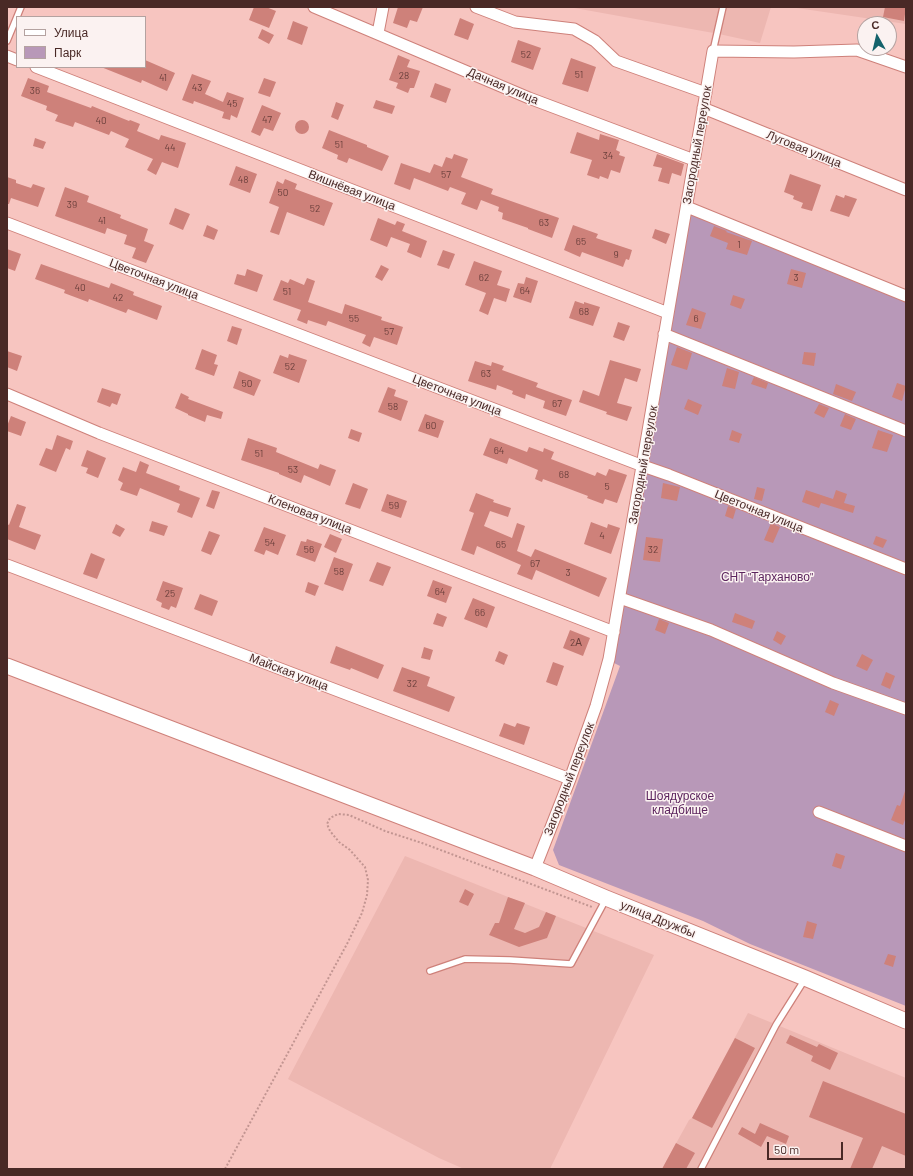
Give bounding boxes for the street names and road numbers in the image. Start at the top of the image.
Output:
street label: Дачная улица [465,65,541,107]
street label: Загородный переулок [679,84,715,206]
street label: Луговая улица [764,127,844,171]
street label: Вишнёвая улица [306,167,398,213]
street label: Цветочная улица [107,255,201,303]
street label: Цветочная улица [410,371,504,419]
street label: Загородный переулок [625,404,661,526]
street label: Цветочная улица [712,487,806,535]
street label: Кленовая улица [266,491,354,537]
street label: Майская улица [247,650,331,694]
street label: Загородный переулок [541,720,597,838]
street label: улица Дружбы [618,897,698,941]

